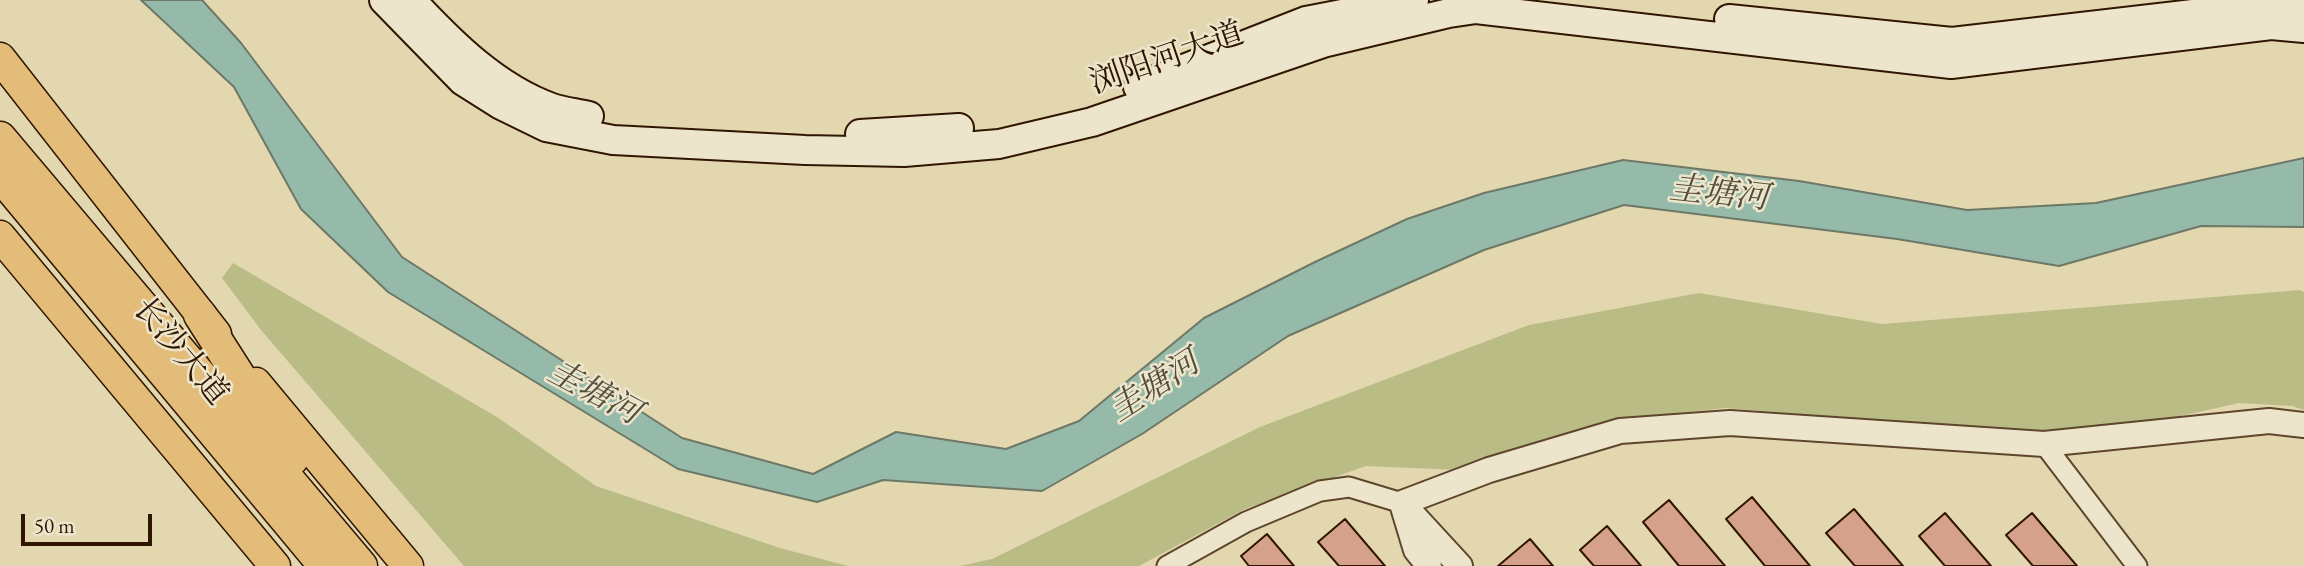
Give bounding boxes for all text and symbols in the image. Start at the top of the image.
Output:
street label: 浏阳河大道 [1085,15,1249,103]
water label: 圭塘河 [1668,169,1770,219]
street label: 长沙大道 [124,291,236,413]
water label: 圭塘河 [1103,343,1207,431]
water label: 圭塘河 [541,352,647,434]
scale bar [24,500,156,544]
text: 50 m [34,512,75,539]

